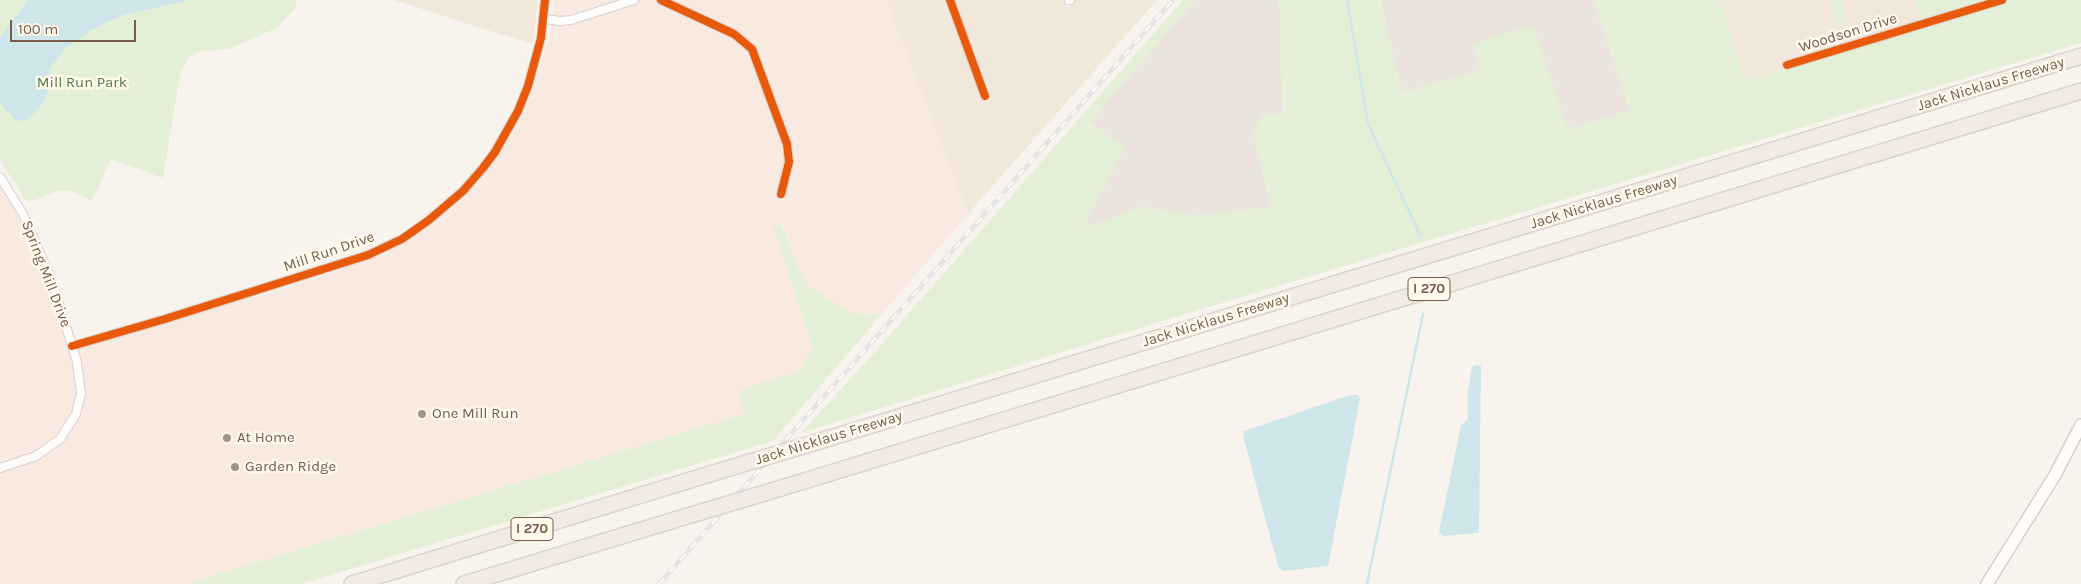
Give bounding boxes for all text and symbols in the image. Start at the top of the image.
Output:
street label: Woodson Drive [1797,9,1899,57]
scale bar [12,10,139,42]
text: 100 m [18,20,58,38]
street label: Jack Nicklaus Freeway [1915,53,2067,115]
park label: Mill Run Park [37,74,127,92]
street label: Jack Nicklaus Freeway [1528,171,1680,233]
street label: Spring Mill Drive [17,218,75,330]
street label: Mill Run Drive [281,228,377,276]
road number: I 270 [1408,278,1450,300]
street label: Jack Nicklaus Freeway [1140,289,1292,351]
place label: One Mill Run [432,405,518,423]
street label: Jack Nicklaus Freeway [753,407,905,469]
marker: One Mill Run [416,408,428,420]
place label: At Home [237,429,295,447]
marker: At Home [221,432,233,444]
place label: Garden Ridge [245,458,336,476]
marker: Garden Ridge [229,461,241,473]
road number: I 270 [511,518,553,540]

